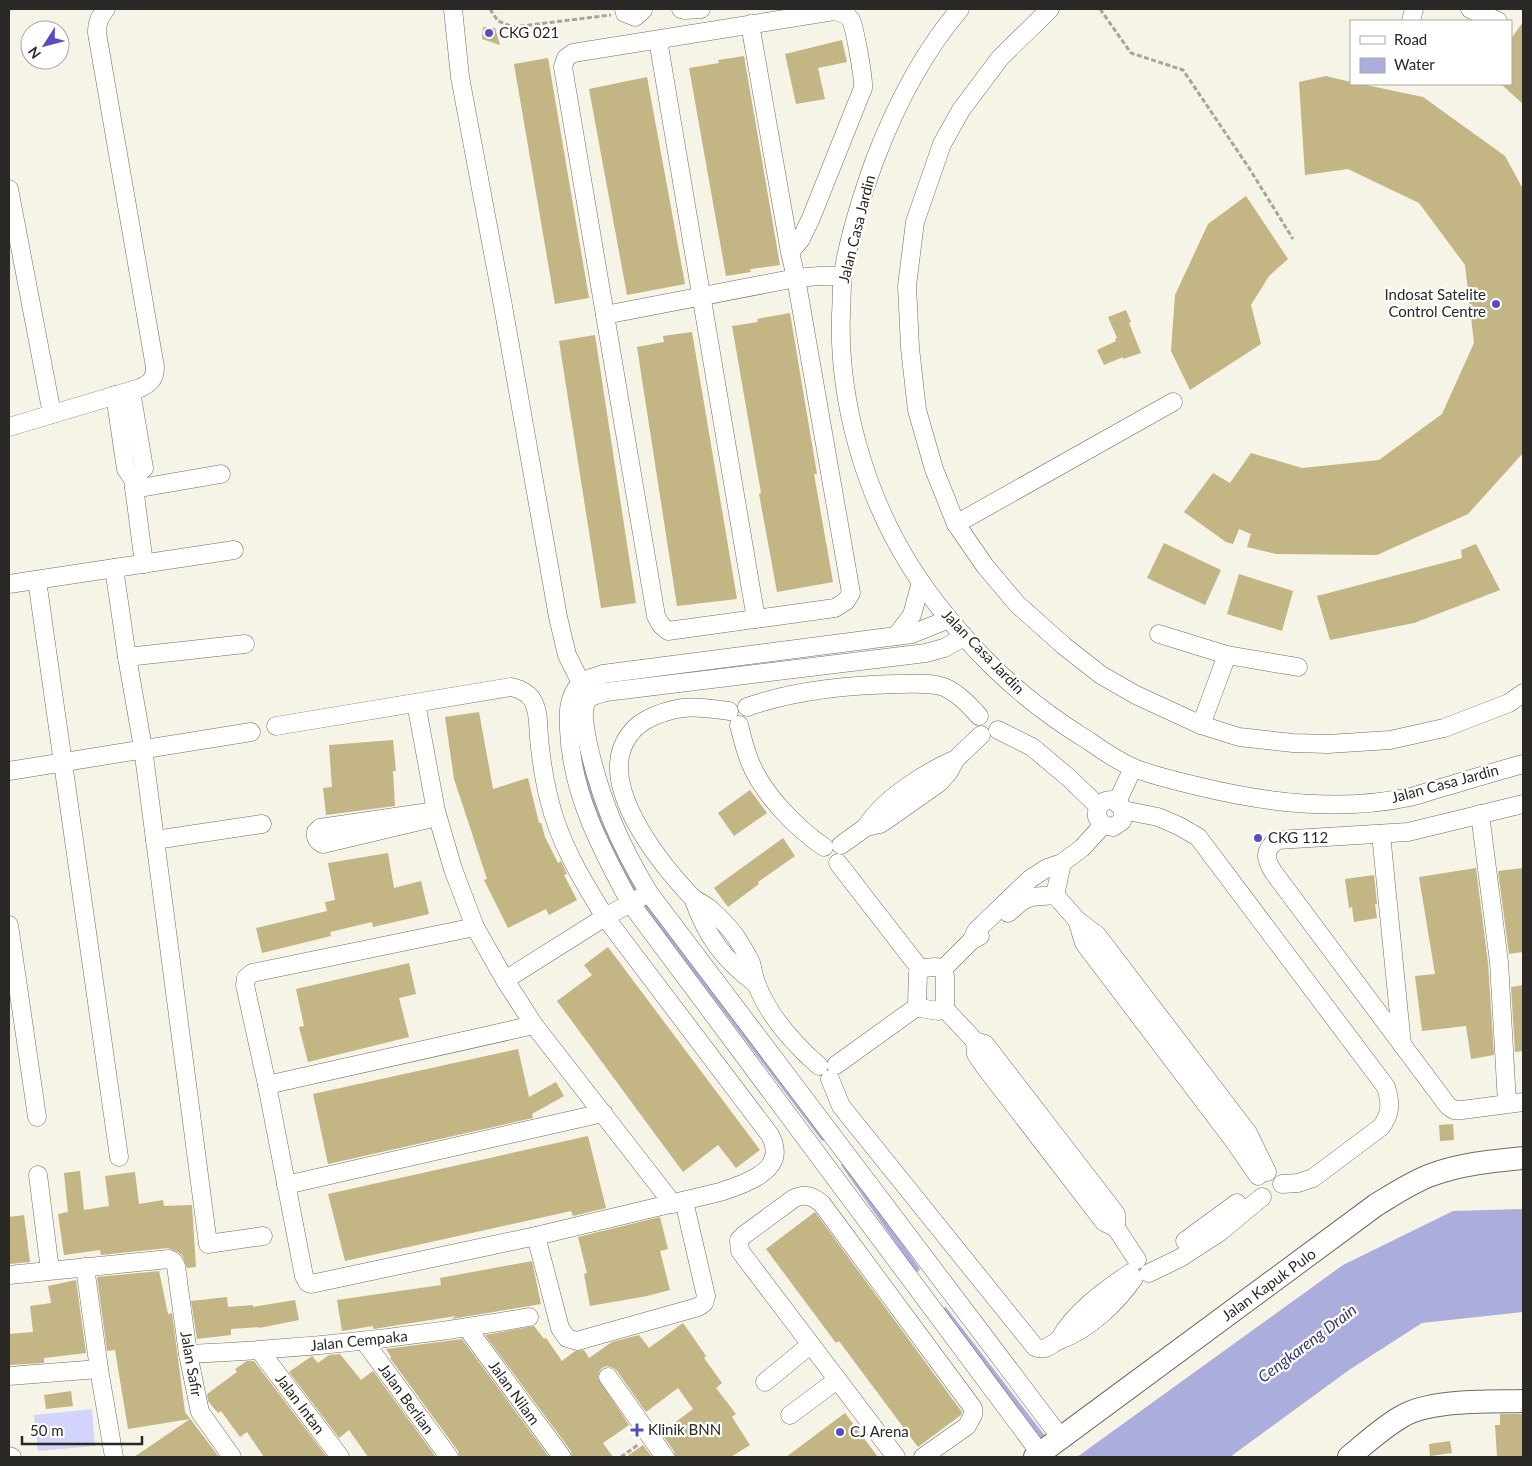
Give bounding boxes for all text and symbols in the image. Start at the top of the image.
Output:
north arrow [20,20,70,70]
legend [1350,20,1512,85]
place label: CKG 021 [499,23,559,41]
marker: CKG 021 [483,27,495,39]
text: Road [1394,30,1427,48]
text: N [24,44,44,62]
text: Water [1394,55,1435,73]
street label: Jalan Casa Jardin [834,173,878,285]
place label: Indosat Satelite Control Centre [1385,285,1486,320]
marker: Indosat Satelite Control Centre [1490,298,1502,310]
street label: Jalan Casa Jardin [939,605,1029,697]
street label: Jalan Casa Jardin [1389,760,1500,806]
place label: CKG 112 [1268,828,1328,846]
marker: CKG 112 [1252,832,1264,844]
street label: Jalan Kapuk Pulo [1218,1244,1319,1324]
water label: Cengkareng Drain [1254,1299,1360,1386]
street label: Jalan Cempaka [309,1326,408,1354]
street label: Jalan Safir [177,1330,207,1398]
street label: Jalan Nilam [485,1357,544,1428]
street label: Jalan Berlian [375,1360,438,1437]
street label: Jalan Intan [272,1370,329,1437]
scale bar [22,1414,142,1446]
place label: Klinik BNN [648,1420,721,1438]
text: 50 m [30,1421,64,1439]
place label: CJ Arena [850,1422,909,1440]
marker: Klinik BNN [630,1423,644,1437]
marker: CJ Arena [834,1426,846,1438]

